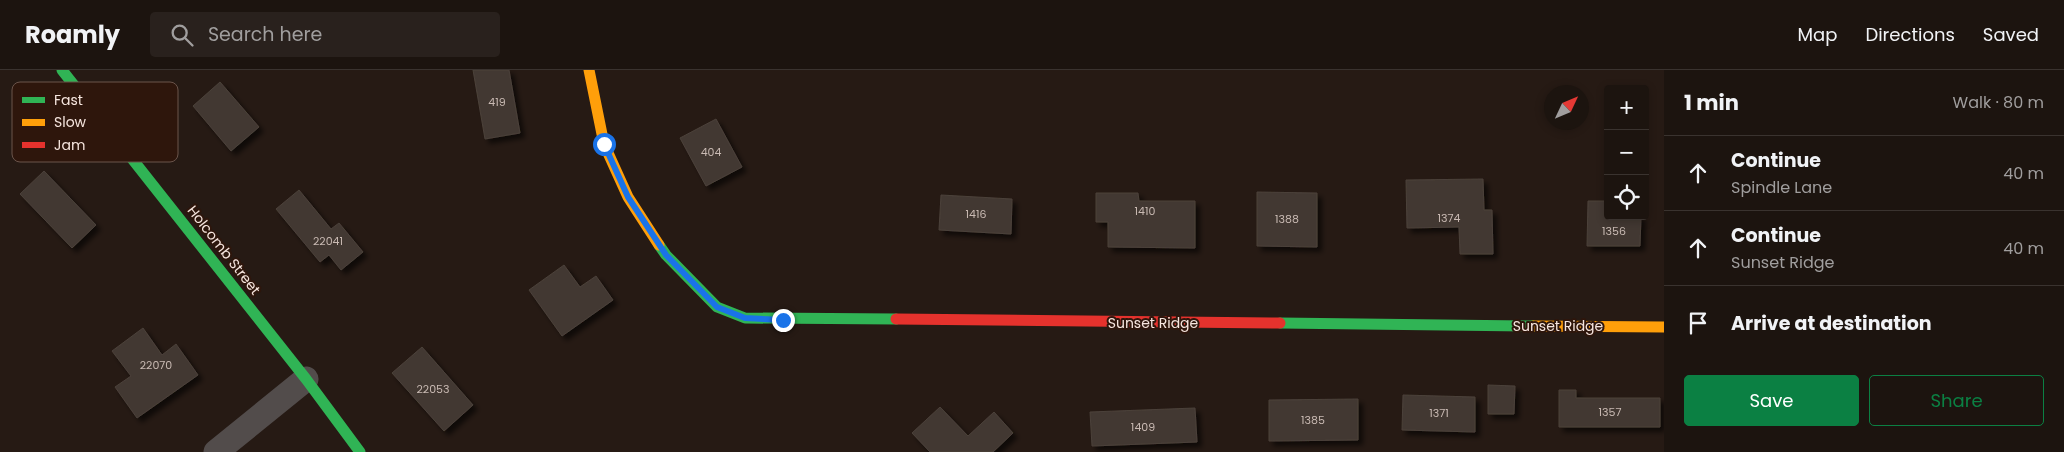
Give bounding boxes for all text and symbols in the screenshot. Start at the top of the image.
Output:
search box [150,12,500,57]
text: Roamly [25,18,120,51]
icon: search [168,21,196,49]
text: Search here [208,21,322,48]
text: Map [1798,22,1837,47]
text: Directions [1865,22,1955,47]
text: Saved [1983,22,2039,47]
legend [12,82,178,162]
north arrow [1544,85,1589,130]
map controls [1604,85,1649,220]
button: + [1604,85,1649,130]
text: 1 min [1684,88,1739,117]
text: Fast [54,90,83,110]
text: Walk · 80 m [1953,91,2044,114]
house number: 419 [488,94,506,110]
text: Slow [54,112,87,132]
button: − [1604,130,1649,175]
route start [593,133,616,156]
text: Jam [54,135,85,155]
house number: 404 [701,144,721,160]
text: Continue [1731,147,1821,174]
icon: ahead [1684,159,1712,187]
text: 40 m [2003,162,2044,185]
button: locate [1604,175,1649,220]
text: Spindle Lane [1731,176,1832,199]
street label: Holcomb Street [183,201,265,299]
house number: 1410 [1135,203,1156,219]
house number: 1416 [966,206,986,222]
house number: 1374 [1438,210,1461,226]
house number: 1388 [1275,211,1299,227]
text: Continue [1731,222,1821,249]
house number: 1356 [1602,223,1626,239]
house number: 22041 [313,233,343,249]
icon: ahead [1684,234,1712,262]
text: 40 m [2003,237,2044,260]
text: Sunset Ridge [1731,251,1834,274]
route end [772,309,795,332]
icon: arrive [1684,309,1712,337]
text: Arrive at destination [1731,310,1932,337]
street label: Sunset Ridge [1108,313,1199,333]
street label: Sunset Ridge [1513,316,1604,336]
house number: 22070 [140,357,172,373]
button: Save [1684,375,1859,426]
button: Share [1869,375,2044,426]
house number: 22053 [417,381,449,397]
house number: 1357 [1599,404,1621,420]
house number: 1371 [1429,405,1449,421]
house number: 1385 [1301,412,1325,428]
house number: 1409 [1131,419,1155,435]

